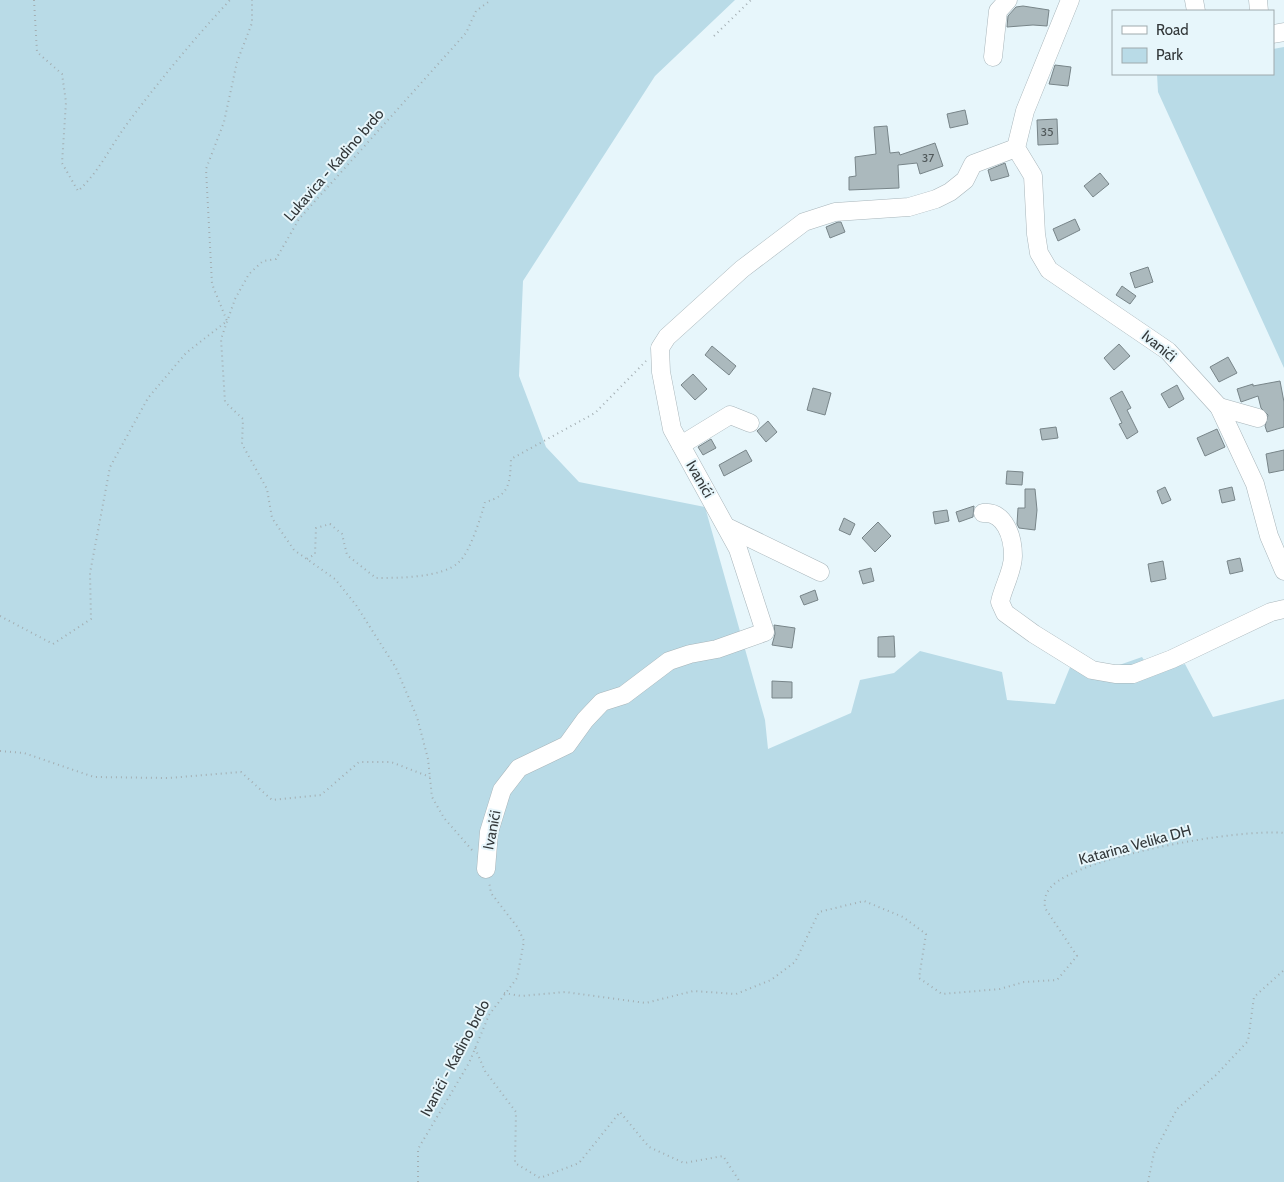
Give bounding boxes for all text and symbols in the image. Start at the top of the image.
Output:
legend [1112,10,1274,75]
text: Road [1156,21,1189,39]
text: Park [1156,46,1183,64]
street label: Lukavica - Kadino brdo [280,105,388,225]
house number: 35 [1041,124,1053,139]
house number: 37 [922,150,934,165]
street label: Ivanići [1138,326,1180,366]
street label: Ivanići [682,457,718,501]
street label: Ivanići [479,809,505,851]
street label: Katarina Velika DH [1077,821,1193,869]
street label: Ivanići - Kadino brdo [417,997,493,1119]

